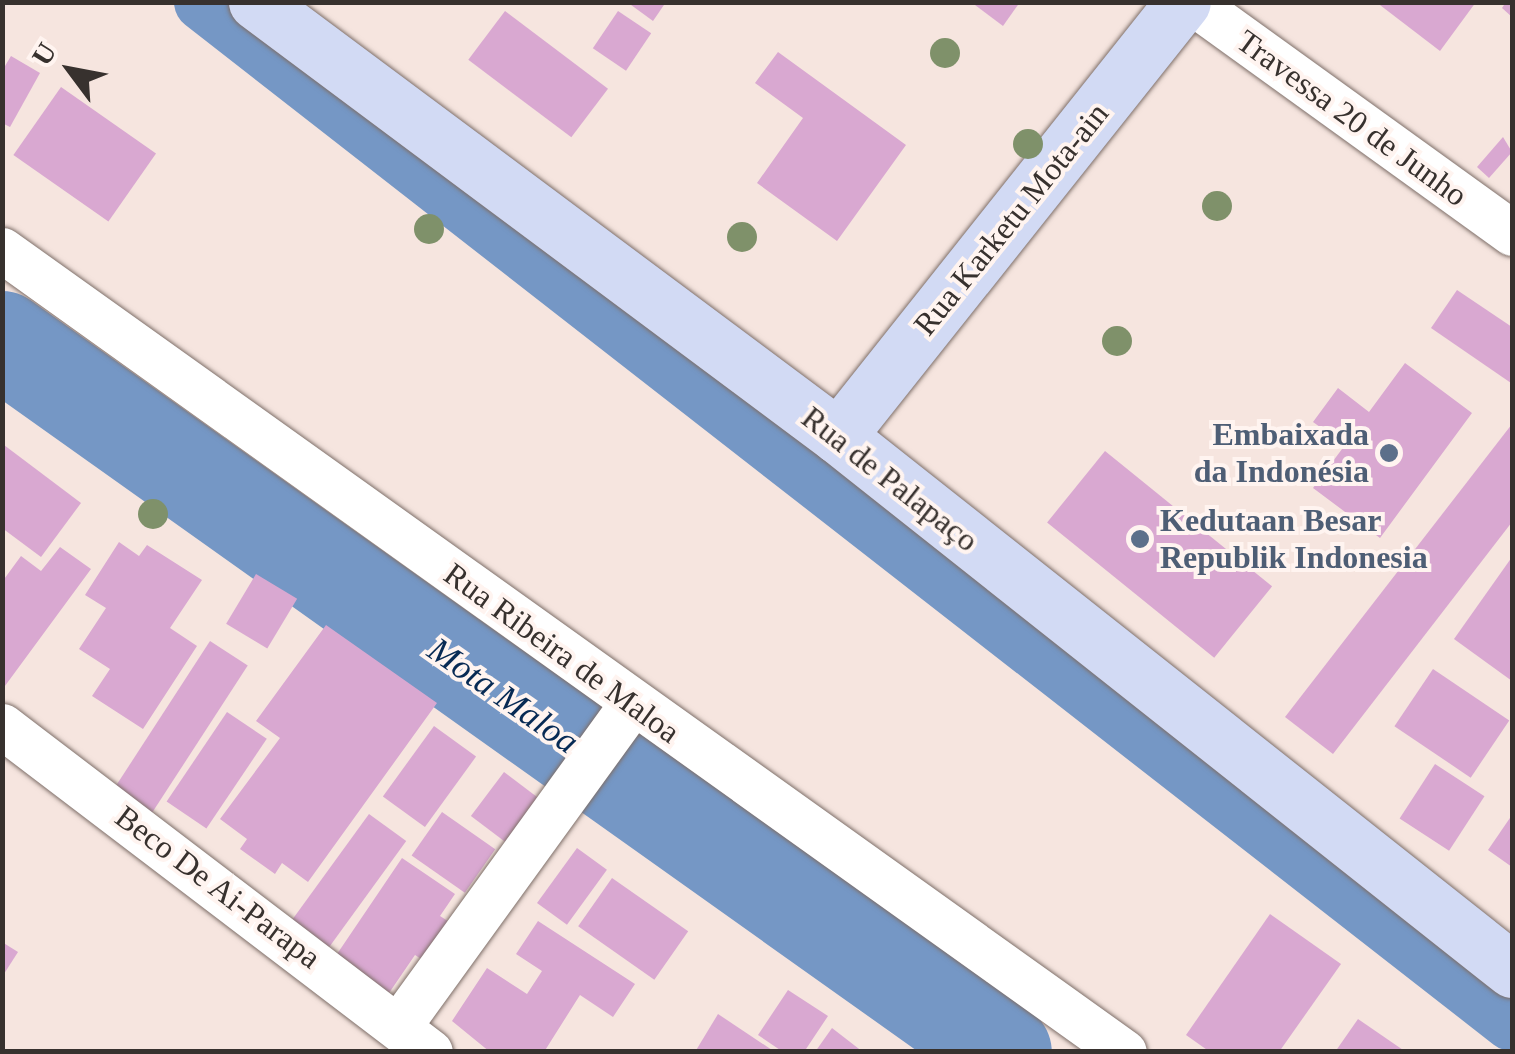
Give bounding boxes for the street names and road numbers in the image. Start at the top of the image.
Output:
street label: Travessa 20 de Junho [1229,22,1475,214]
street label: Rua Karketu Mota-ain [905,95,1117,343]
street label: Rua de Palapaço [794,398,986,560]
street label: Rua Ribeira de Maloa [437,555,687,751]
street label: Beco De Ai-Parapa [107,797,329,977]

